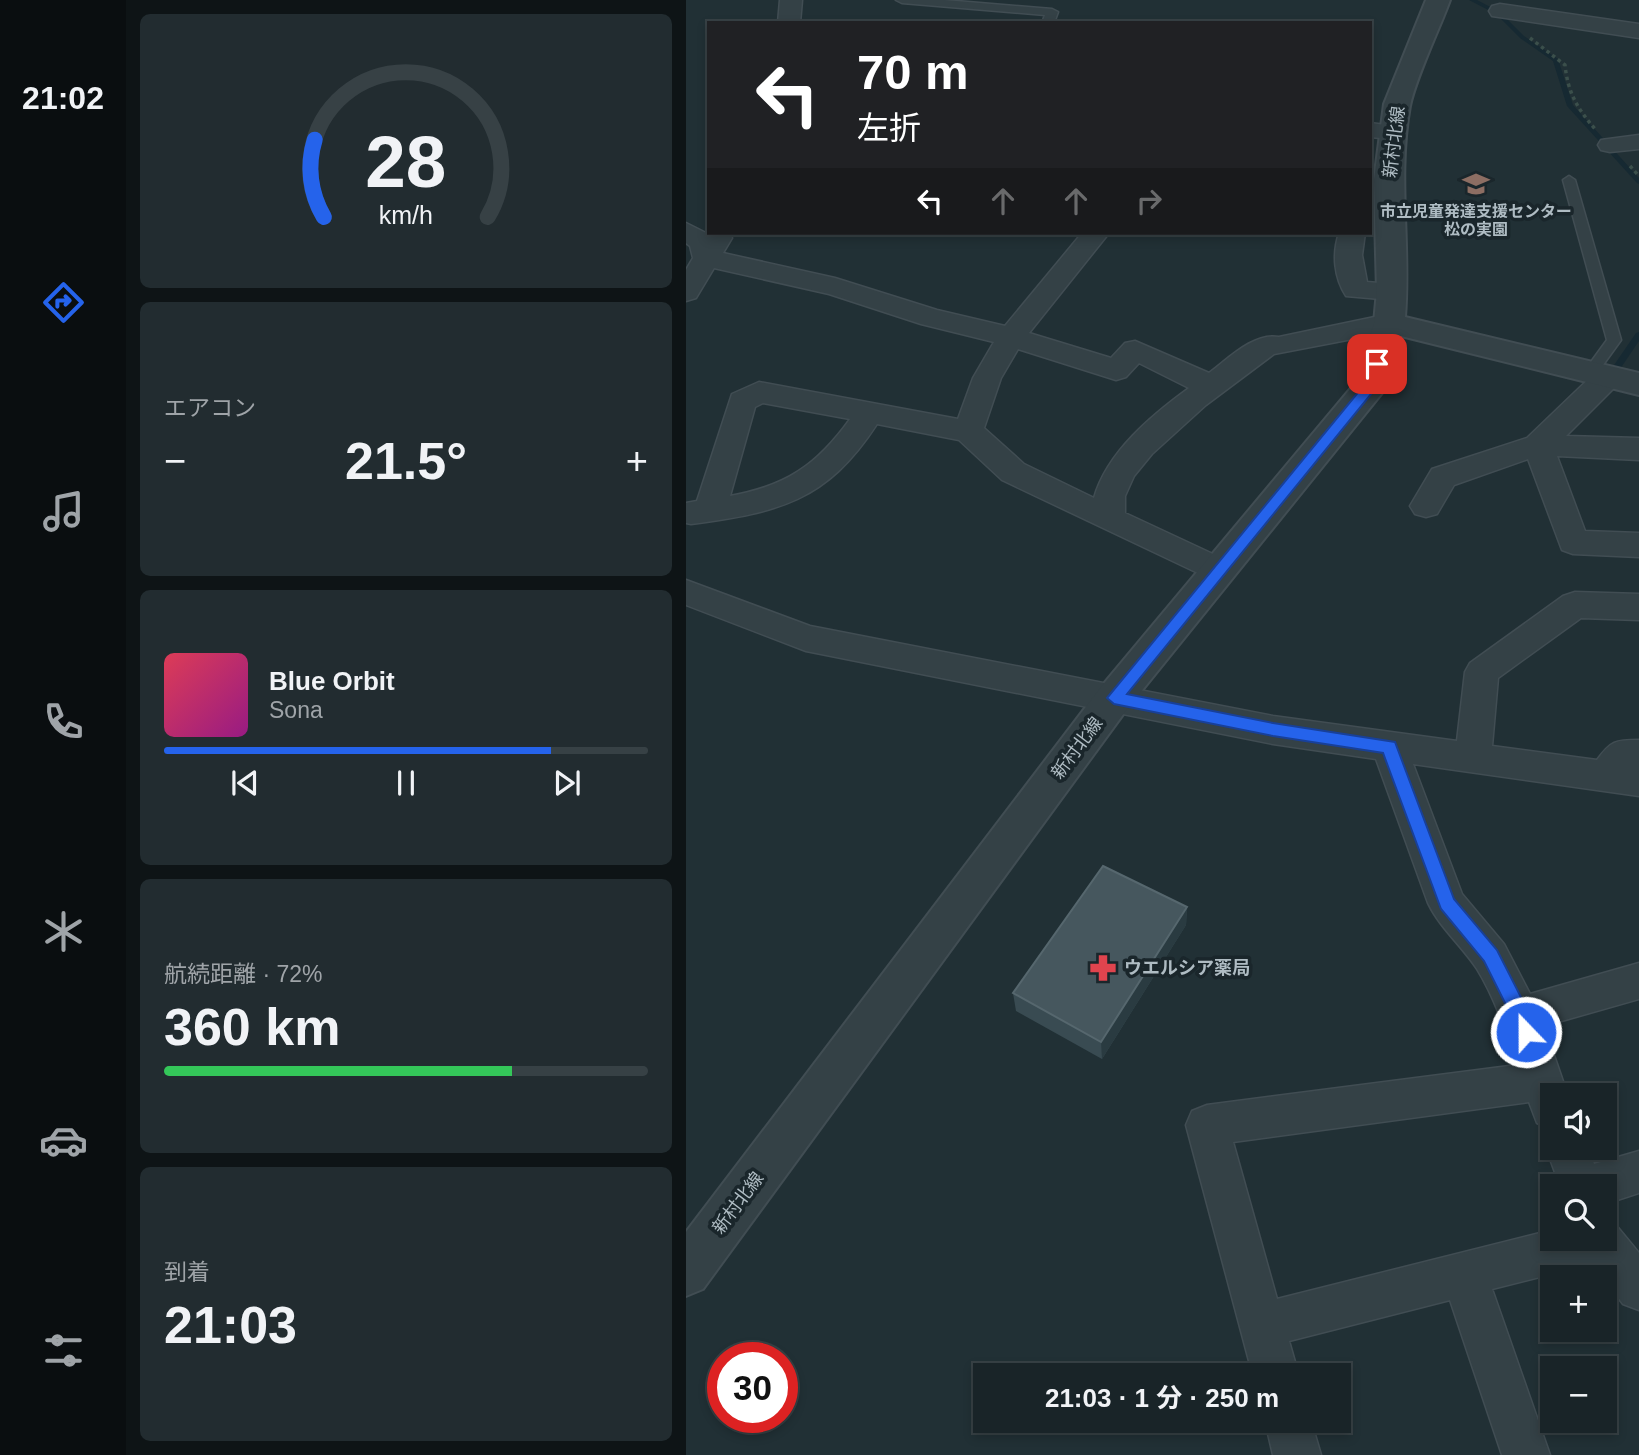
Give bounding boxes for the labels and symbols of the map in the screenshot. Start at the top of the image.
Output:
street label: 新村北線 [1380,105,1408,179]
school or university icon: 市立児童発達支援センター 松の実園 [1461,169,1491,199]
place label: 市立児童発達支援センター 松の実園 [1380,203,1572,238]
pin [1347,334,1407,394]
street label: 新村北線 [1047,713,1107,783]
pharmacy icon: ウエルシア薬局 [1088,953,1118,983]
place label: ウエルシア薬局 [1124,958,1250,978]
position arrow [1489,995,1563,1069]
street label: 新村北線 [708,1168,768,1238]
speed limit sign: 30 [707,1342,798,1433]

